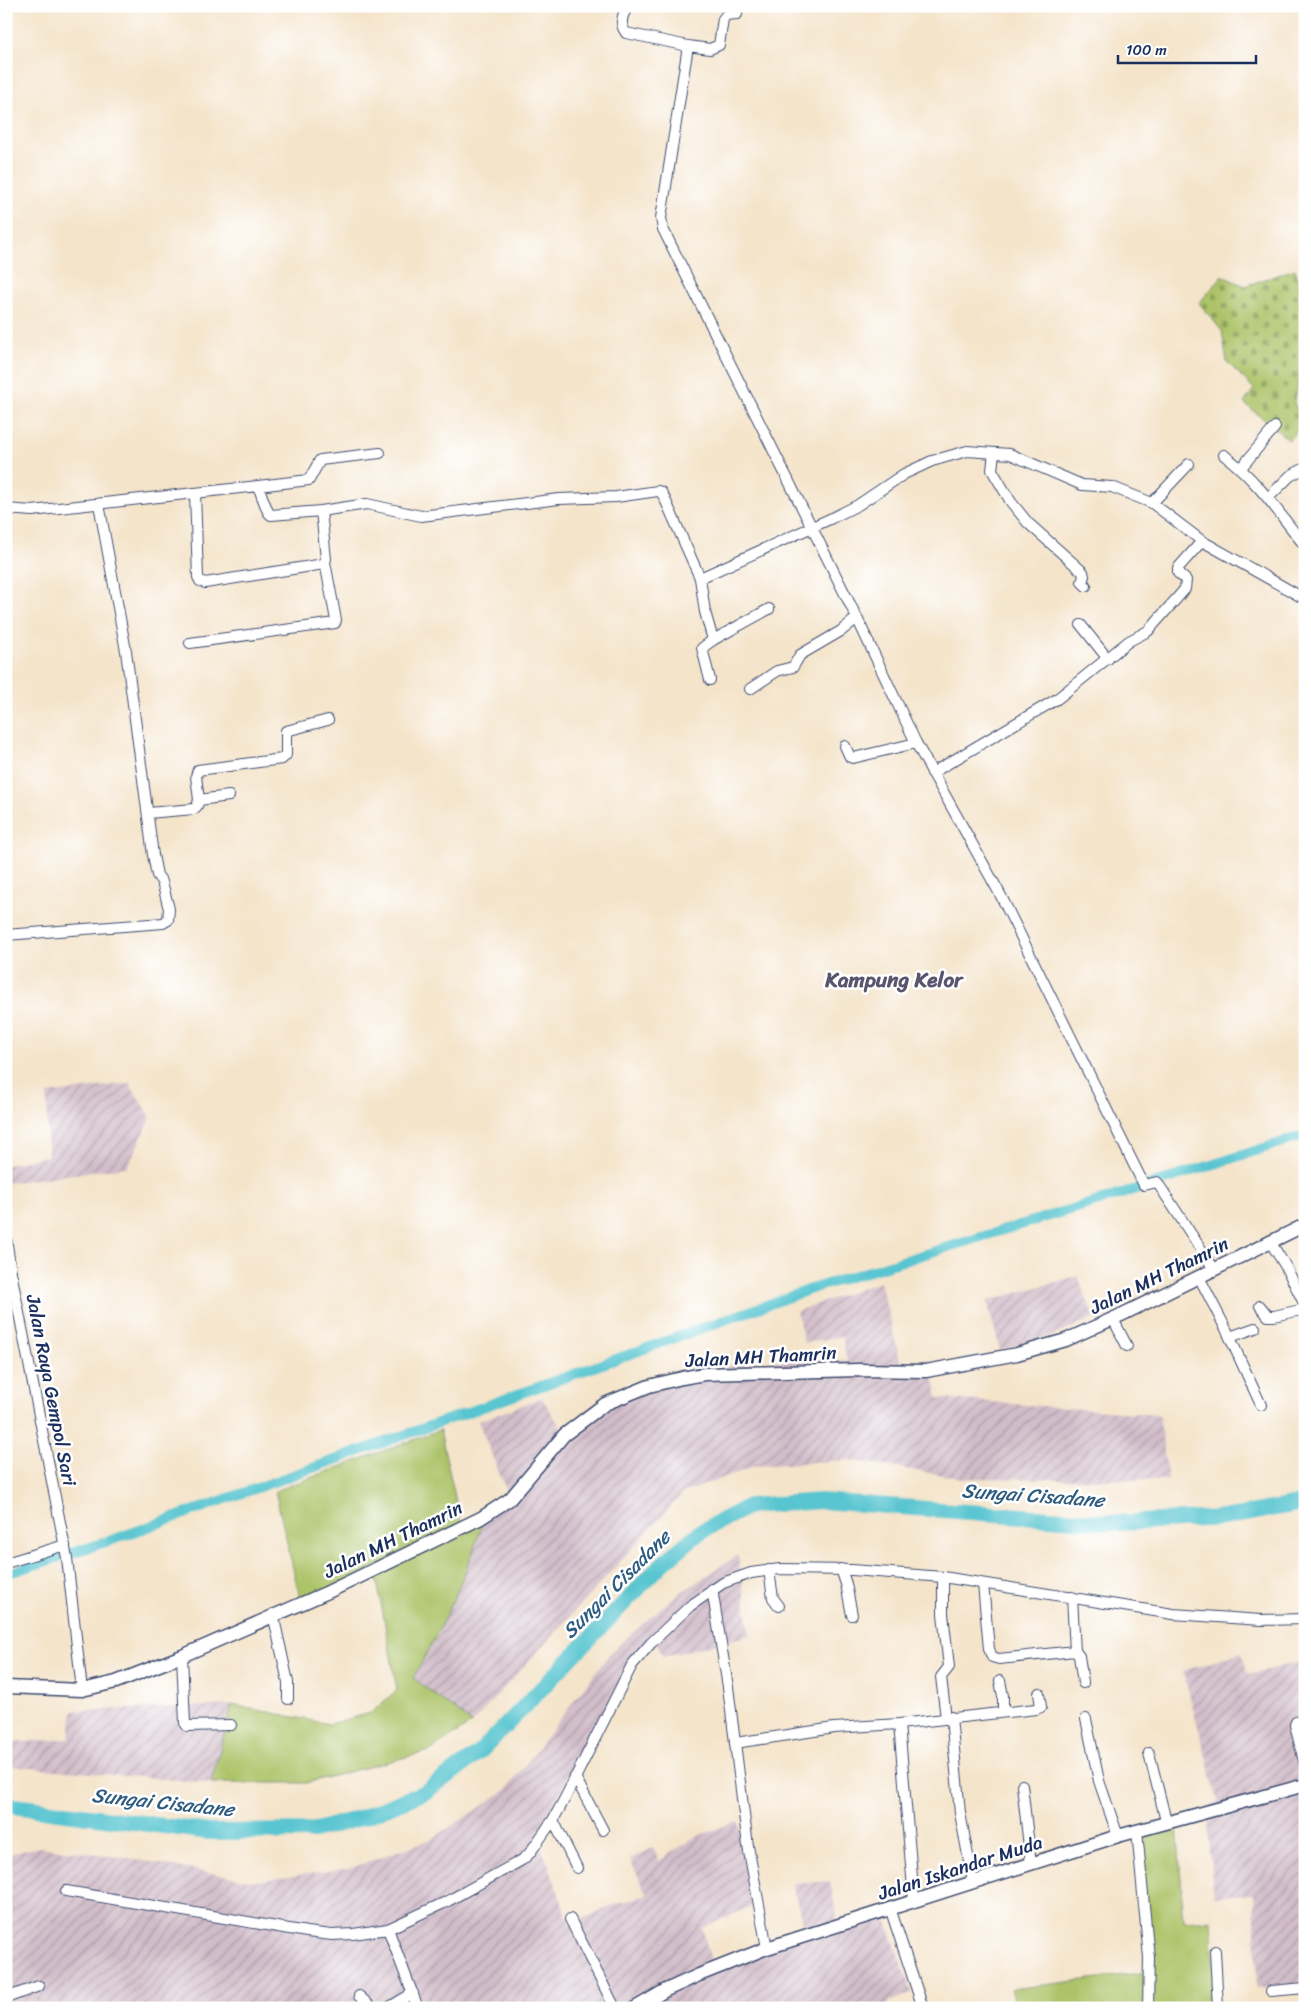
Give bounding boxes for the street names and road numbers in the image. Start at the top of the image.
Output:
street label: Jalan MH Thamrin [1083,1227,1234,1324]
street label: Jalan Raya Gempol Sari [17,1291,86,1489]
street label: Jalan MH Thamrin [684,1336,837,1377]
street label: Jalan MH Thamrin [317,1491,468,1588]
street label: Jalan Iskandar Muda [873,1825,1047,1910]

